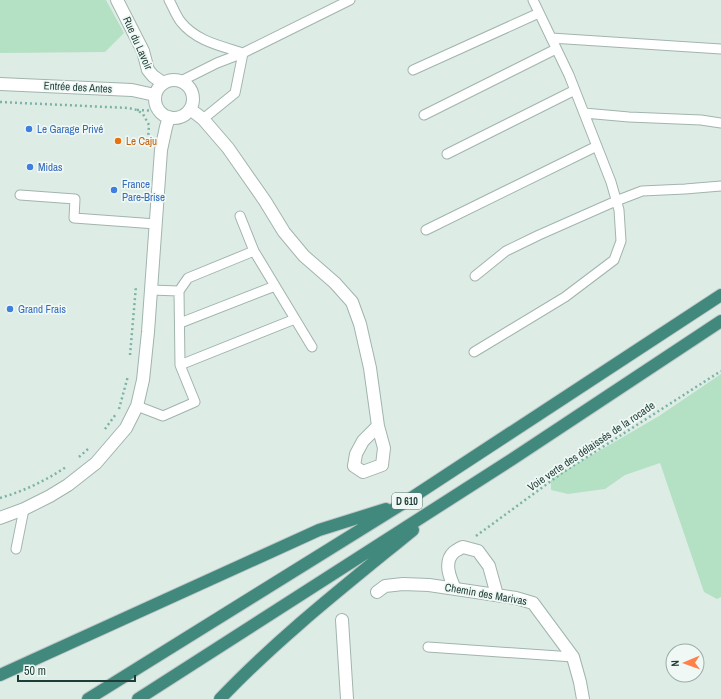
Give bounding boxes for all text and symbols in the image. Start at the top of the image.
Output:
street label: Rue du Lavoir [120,14,156,72]
street label: Entrée des Antes [43,78,113,96]
place label: Le Garage Privé [37,122,103,136]
marker: Le Garage Privé [24,124,34,134]
place label: Le Caju [126,134,157,148]
marker: Le Caju [113,136,123,146]
place label: Midas [38,160,63,174]
marker: Midas [25,162,35,172]
place label: France Pare-Brise [122,177,165,204]
marker: France Pare-Brise [109,185,119,195]
place label: Grand Frais [18,302,67,316]
marker: Grand Frais [5,304,15,314]
street label: Voie verte des délaissés de la rocade [525,398,657,494]
road number: D 610 [392,493,422,509]
street label: Chemin des Marivas [444,580,529,608]
north arrow [665,643,705,683]
scale bar [18,657,135,683]
text: N [668,660,682,667]
text: 50 m [24,663,46,679]

